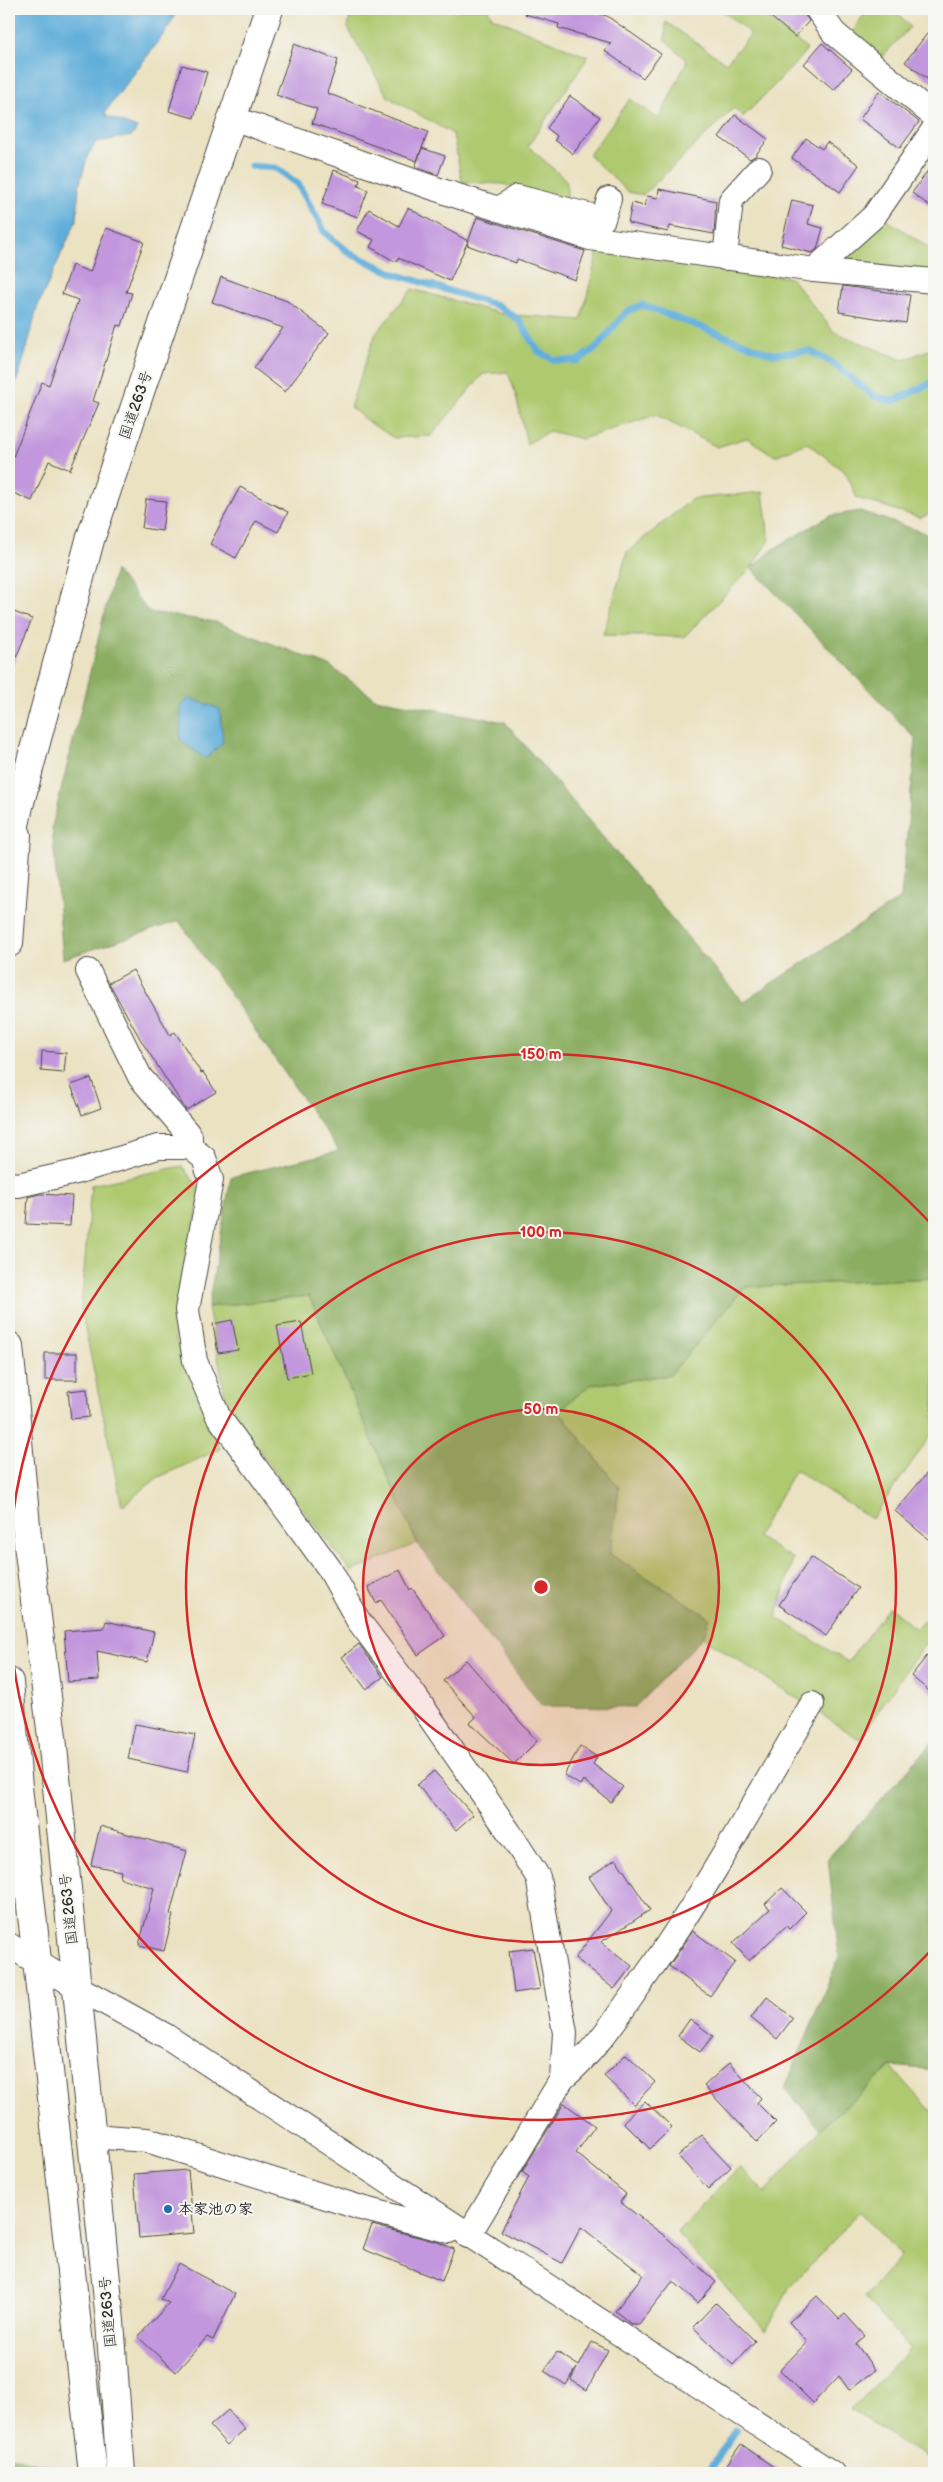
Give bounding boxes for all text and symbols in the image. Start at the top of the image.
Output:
street label: 国道263号 [115,368,157,442]
text: 150 m [520,1045,562,1064]
text: 100 m [520,1223,562,1242]
text: 50 m [524,1400,559,1419]
centre of rings [532,1578,550,1596]
street label: 国道263号 [56,1872,82,1946]
place label: 本家池の家 [178,2200,253,2219]
marker: 本家池の家 [162,2203,174,2215]
street label: 国道263号 [95,2275,121,2349]

